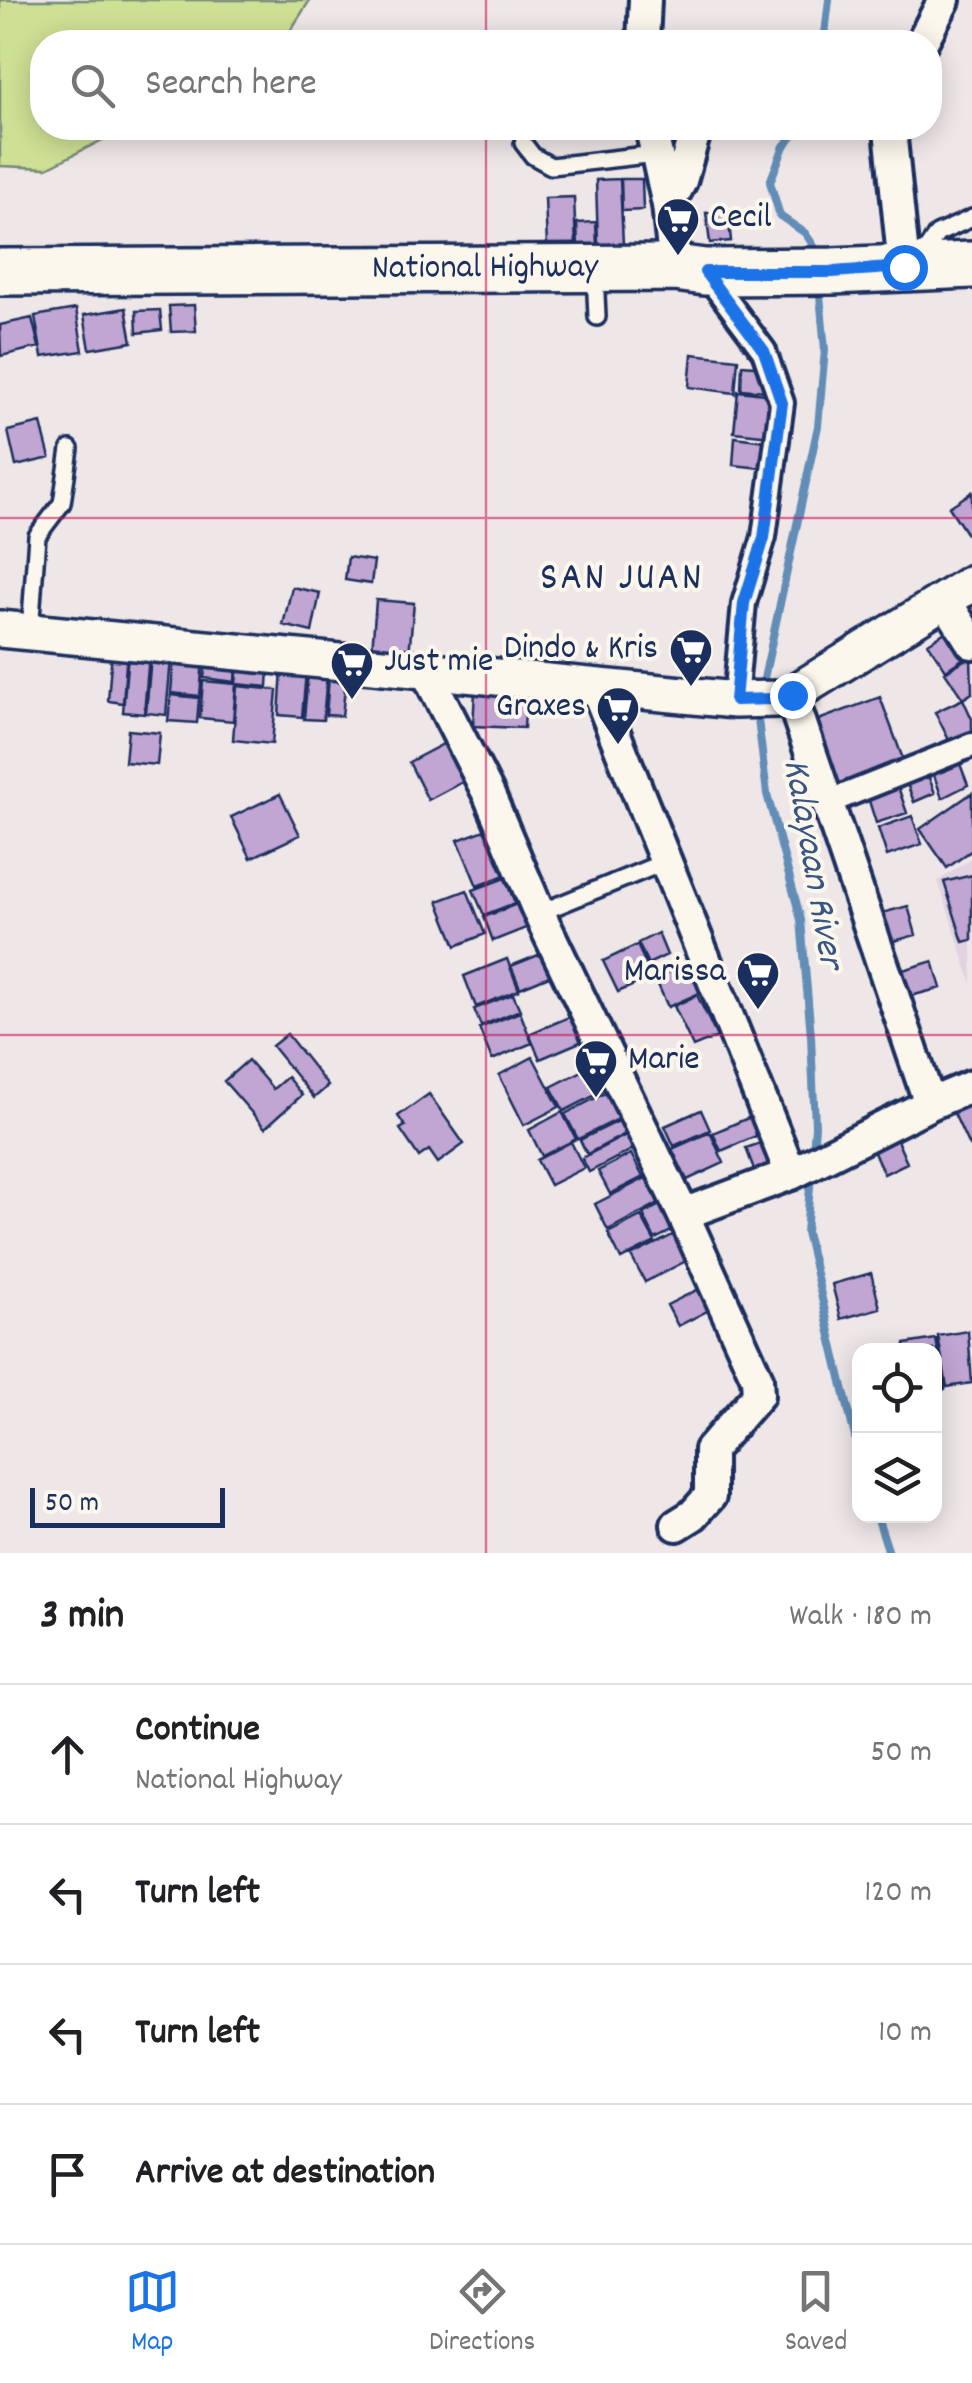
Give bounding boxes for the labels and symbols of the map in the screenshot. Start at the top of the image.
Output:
place label: Cecil [710,194,772,244]
supermarket icon: Cecil [655,196,701,257]
street label: National Highway [372,243,599,295]
route start [882,245,928,291]
district label: SAN JUAN [540,552,704,609]
place label: Dindo & Kris [504,625,658,675]
supermarket icon: Dindo & Kris [668,627,714,688]
place label: Just mie [384,638,493,688]
supermarket icon: Just mie [329,640,375,701]
route end [770,673,816,719]
place label: Graxes [496,683,586,733]
supermarket icon: Graxes [595,685,641,746]
water label: Kalayaan River [766,755,857,977]
place label: Marissa [624,948,727,998]
supermarket icon: Marissa [735,950,781,1011]
place label: Marie [628,1036,700,1086]
supermarket icon: Marie [573,1038,619,1099]
scale bar [30,1483,225,1528]

